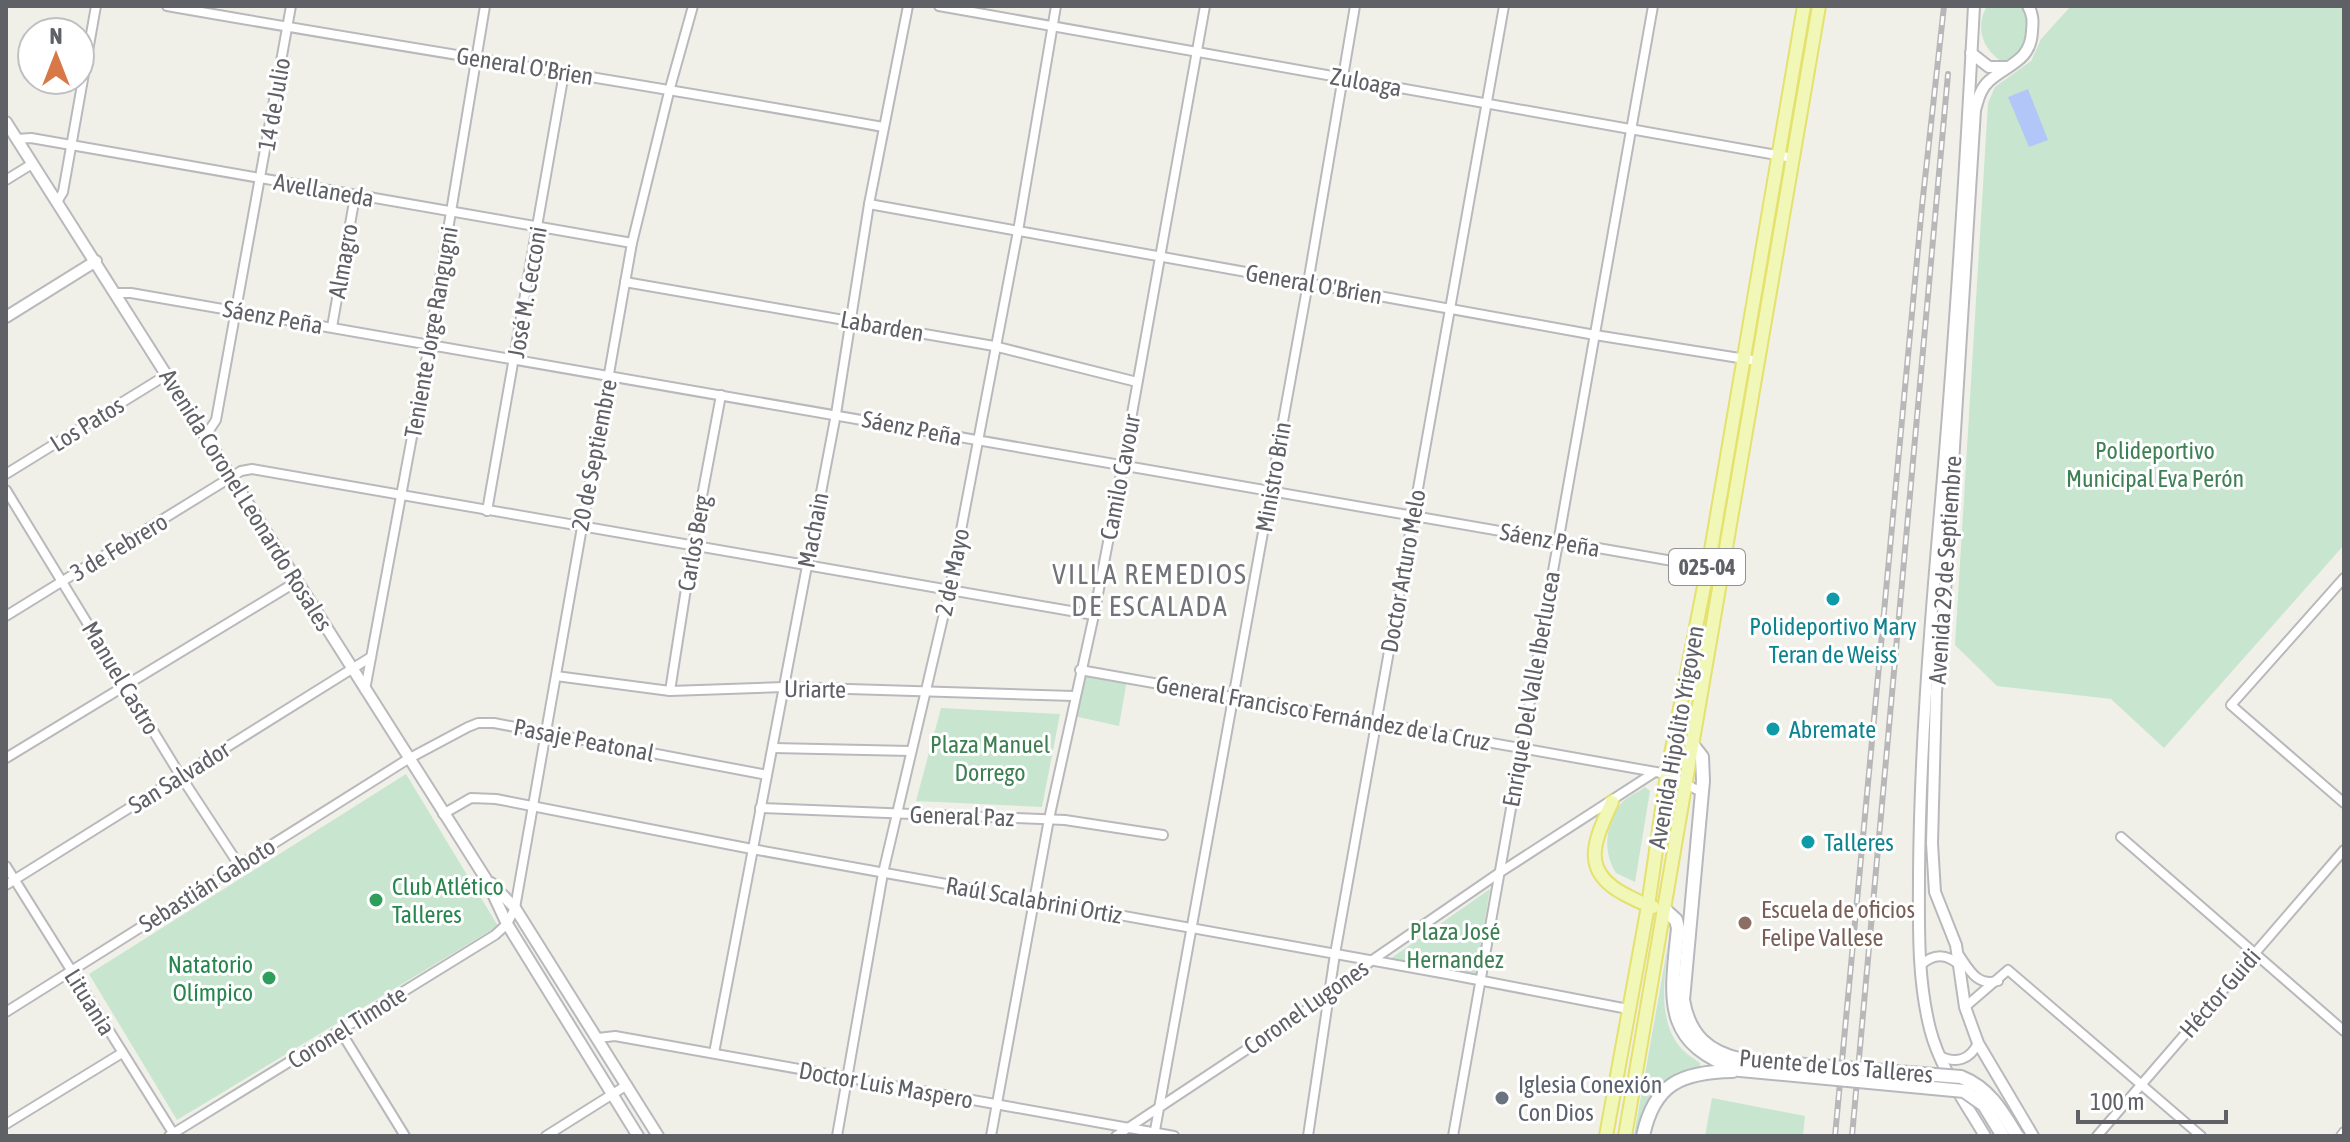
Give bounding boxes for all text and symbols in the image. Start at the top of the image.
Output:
north arrow [16,16,96,96]
text: N [50,23,62,49]
street label: General O'Brien [455,42,595,90]
street label: 14 de Julio [253,55,295,153]
street label: Zuloaga [1328,62,1404,102]
street label: Avellaneda [272,168,376,212]
street label: Almagro [323,222,363,300]
street label: Teniente Jorge Rangugni [399,224,463,440]
street label: José M. Cecconi [502,224,552,360]
street label: General O'Brien [1244,259,1384,309]
street label: Sáenz Peña [221,295,325,339]
street label: Labarden [838,305,926,347]
street label: Avenida Coronel Leonardo Rosales [154,364,338,636]
street label: 20 de Septiembre [566,377,622,533]
street label: Los Patos [45,391,129,457]
street label: Sáenz Peña [860,405,964,451]
street label: Camilo Cavour [1095,411,1146,542]
street label: Ministro Brin [1250,420,1296,534]
park label: Polideportivo Municipal Eva Perón [2066,437,2244,492]
street label: Avenida 29 de Septiembre [1924,455,1966,685]
street label: Doctor Arturo Melo [1375,487,1431,655]
street label: Machain [792,490,834,570]
street label: Carlos Berg [672,492,716,593]
street label: 3 de Febrero [66,508,172,586]
street label: Sáenz Peña [1498,518,1602,562]
street label: 2 de Mayo [930,526,974,618]
road number: 025-04 [1669,549,1745,585]
district label: VILLA REMEDIOS DE ESCALADA [1052,558,1248,622]
street label: Enrique Del Valle Iberlucea [1497,569,1565,809]
marker: Polideportivo Mary Teran de Weiss [1824,590,1842,608]
place label: Polideportivo Mary Teran de Weiss [1749,613,1917,668]
street label: Manuel Castro [77,617,165,739]
street label: Avenida Hipólito Yrigoyen [1643,623,1709,851]
street label: General Francisco Fernández de la Cruz [1154,670,1493,756]
street label: Uriarte [784,675,846,703]
street label: Pasaje Peatonal [511,713,657,767]
place label: Abremate [1789,716,1876,743]
marker: Abremate [1764,720,1782,738]
park label: Plaza Manuel Dorrego [930,731,1051,786]
street label: San Salvador [123,735,235,819]
street label: General Paz [909,801,1015,831]
place label: Talleres [1824,829,1894,856]
street label: Sebastián Gaboto [134,832,280,938]
marker: Talleres [1799,833,1817,851]
street label: Raúl Scalabrini Ortiz [944,871,1125,929]
place label: Club Atlético Talleres [392,873,504,928]
marker: Club Atlético Talleres [367,891,385,909]
place label: Escuela de oficios Felipe Vallese [1761,896,1915,951]
marker: Escuela de oficios Felipe Vallese [1736,914,1754,932]
park label: Plaza José Hernandez [1406,918,1504,973]
street label: Héctor Guidi [2174,943,2266,1043]
place label: Natatorio Olímpico [168,951,253,1006]
street label: Coronel Lugones [1239,954,1373,1060]
street label: Lituania [59,964,121,1040]
marker: Natatorio Olímpico [260,969,278,987]
street label: Coronel Timote [283,980,411,1074]
street label: Puente de Los Talleres [1738,1044,1934,1088]
street label: Doctor Luis Maspero [797,1056,975,1114]
place label: Iglesia Conexión Con Dios [1518,1071,1662,1126]
scale bar [2078,1074,2226,1124]
text: 100 m [2090,1088,2144,1115]
marker: Iglesia Conexión Con Dios [1493,1089,1511,1107]

